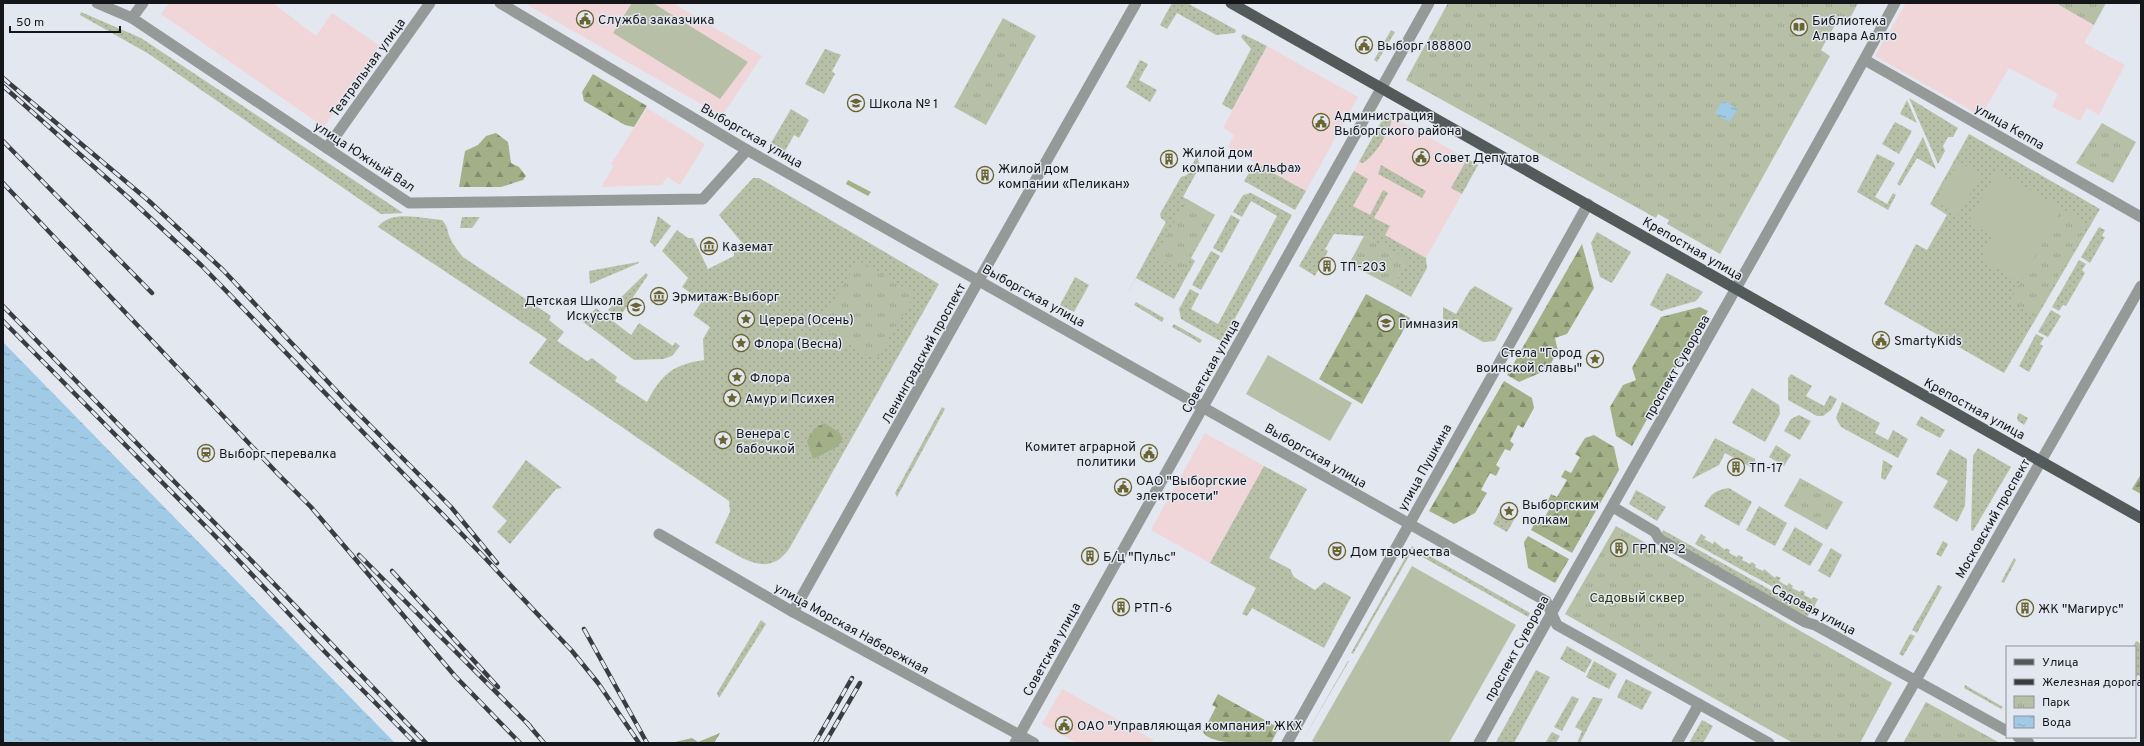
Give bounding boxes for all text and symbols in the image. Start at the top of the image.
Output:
scale bar [10,8,120,34]
public building icon: Служба заказчика [575,9,595,29]
place label: Служба заказчика [598,13,714,29]
place label: Библиотека Алвара Аалто [1812,14,1897,45]
text: 50 m [16,15,44,31]
street label: Театральная улица [327,16,410,121]
library icon: Библиотека Алвара Аалто [1789,17,1809,37]
public building icon: Выборг 188800 [1354,35,1374,55]
place label: Выборг 188800 [1377,39,1472,55]
school or university icon: Школа № 1 [846,93,866,113]
place label: Школа № 1 [869,97,938,113]
street label: Выборгская улица [697,101,805,172]
street label: улица Кеппа [1971,101,2047,154]
place label: Администрация Выборгского района [1334,109,1461,140]
public building icon: Администрация Выборгского района [1311,112,1331,132]
street label: улица Южный Вал [310,119,417,196]
place label: Жилой дом компании «Альфа» [1182,146,1301,177]
public building icon: Совет Депутатов [1411,147,1431,167]
building icon: Жилой дом компании «Альфа» [1159,149,1179,169]
place label: Совет Депутатов [1434,151,1540,167]
place label: Жилой дом компании «Пеликан» [998,162,1130,193]
building icon: Жилой дом компании «Пеликан» [975,165,995,185]
street label: Крепостная улица [1639,215,1745,285]
museum icon: Каземат [699,236,719,256]
place label: Каземат [722,240,773,256]
building icon: ТП-203 [1317,256,1337,276]
place label: ТП-203 [1340,260,1386,276]
street label: Выборгская улица [979,262,1087,332]
street label: Ленинградский проспект [879,281,970,427]
museum icon: Эрмитаж-Выборг [649,286,669,306]
place label: Эрмитаж-Выборг [672,290,780,306]
place label: Детская Школа Искусств [525,294,623,325]
school or university icon: Детская Школа Искусств [626,297,646,317]
place icon: Церера (Осень) [736,309,756,329]
place label: Церера (Осень) [759,313,854,329]
school or university icon: Гимназия [1376,313,1396,333]
street label: проспект Суворова [1641,313,1714,423]
street label: Советская улица [1179,317,1244,417]
place label: Гимназия [1399,317,1458,333]
public building icon: SmartyKids [1871,330,1891,350]
place icon: Флора (Весна) [731,333,751,353]
place label: SmartyKids [1894,334,1962,350]
place label: Флора (Весна) [754,337,842,353]
place label: Стела "Город воинской славы" [1476,346,1582,377]
place icon: Стела "Город воинской славы" [1585,349,1605,369]
place icon: Флора [727,367,747,387]
place label: Флора [750,371,790,387]
street label: Крепостная улица [1921,375,2027,444]
place icon: Амур и Психея [722,388,742,408]
place label: Амур и Психея [745,392,835,408]
street label: Выборгская улица [1261,421,1369,492]
street label: улица Пушкина [1395,422,1456,514]
place label: Венера с бабочкой [736,427,795,458]
place icon: Венера с бабочкой [713,430,733,450]
place label: Комитет аграрной политики [1025,440,1136,471]
station icon: Выборг-перевалка [196,443,216,463]
public building icon: Комитет аграрной политики [1139,443,1159,463]
place label: Выборг-перевалка [219,447,336,463]
street label: Московский проспект [1953,456,2035,582]
building icon: ТП-17 [1726,457,1746,477]
place label: ТП-17 [1749,461,1783,477]
place label: ОАО "Выборгские электросети" [1136,474,1247,505]
public building icon: ОАО "Выборгские электросети" [1113,477,1133,497]
place label: Выборгским полкам [1522,498,1599,529]
place icon: Выборгским полкам [1499,501,1519,521]
building icon: ГРП № 2 [1609,538,1629,558]
theatre icon: Дом творчества [1327,541,1347,561]
place label: ГРП № 2 [1632,542,1686,558]
place label: Дом творчества [1350,545,1450,561]
building icon: Б/ц "Пульс" [1080,546,1100,566]
place label: Б/ц "Пульс" [1103,550,1176,566]
street label: улица Морская Набережная [771,580,931,679]
street label: Садовая улица [1768,582,1858,640]
park label: Садовый сквер [1589,591,1685,607]
street label: проспект Суворова [1482,593,1554,705]
building icon: РТП-6 [1111,597,1131,617]
building icon: ЖК "Магирус" [2015,598,2035,618]
street label: Советская улица [1020,600,1085,700]
place label: РТП-6 [1134,601,1172,617]
place label: ЖК "Магирус" [2038,602,2123,618]
legend [2006,646,2136,738]
text: Улица [2042,655,2078,671]
text: Железная дорога [2042,675,2143,691]
text: Парк [2042,695,2070,711]
public building icon: ОАО "Управляющая компания" ЖКХ [1054,715,1074,735]
text: Вода [2042,715,2071,731]
place label: ОАО "Управляющая компания" ЖКХ [1077,719,1302,735]

